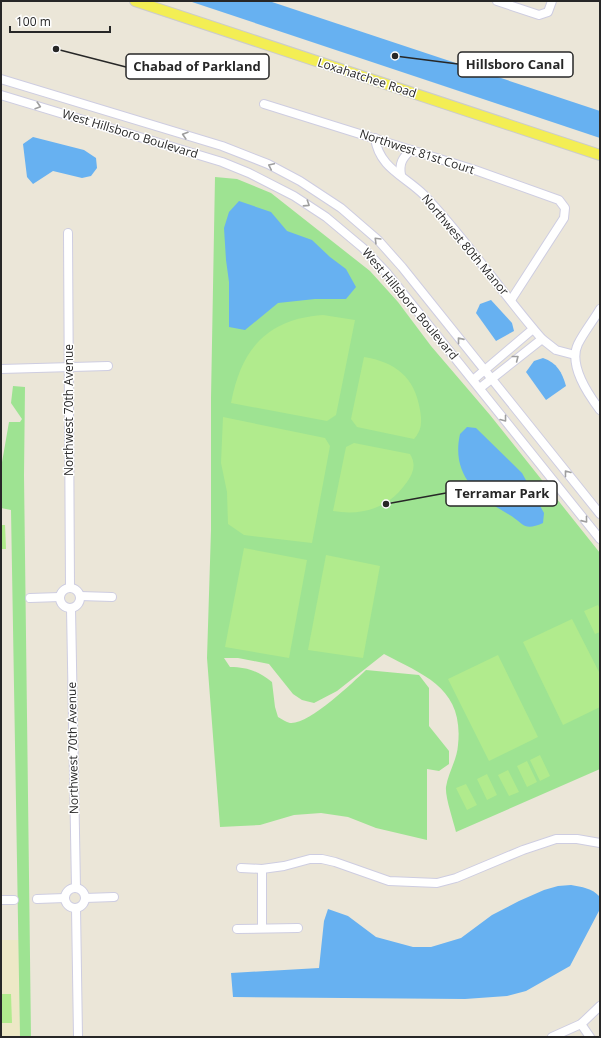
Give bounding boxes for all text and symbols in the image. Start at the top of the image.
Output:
scale bar [10,8,110,34]
text: 100 m [16,13,51,30]
callout: Hillsboro Canal [458,52,573,77]
callout: Chabad of Parkland [126,54,269,79]
street label: Loxahatchee Road [316,54,419,102]
text: Hillsboro Canal [466,55,564,73]
text: Chabad of Parkland [133,57,261,75]
one-way arrow [35,101,42,110]
street label: West Hillsboro Boulevard [60,105,200,162]
street label: Northwest 81st Court [357,125,477,178]
one-way arrow [181,131,188,140]
one-way arrow [268,163,275,171]
street label: Northwest 80th Manor [418,190,513,299]
one-way arrow [303,199,310,207]
one-way arrow [374,237,382,245]
street label: West Hillsboro Boulevard [358,244,462,363]
one-way arrow [458,337,465,344]
street label: Northwest 70th Avenue [60,344,77,476]
one-way arrow [512,356,519,363]
one-way arrow [499,414,506,421]
one-way arrow [565,470,572,477]
callout: Terramar Park [446,481,557,506]
text: Terramar Park [455,484,550,502]
one-way arrow [580,516,587,523]
street label: Northwest 70th Avenue [63,682,82,814]

